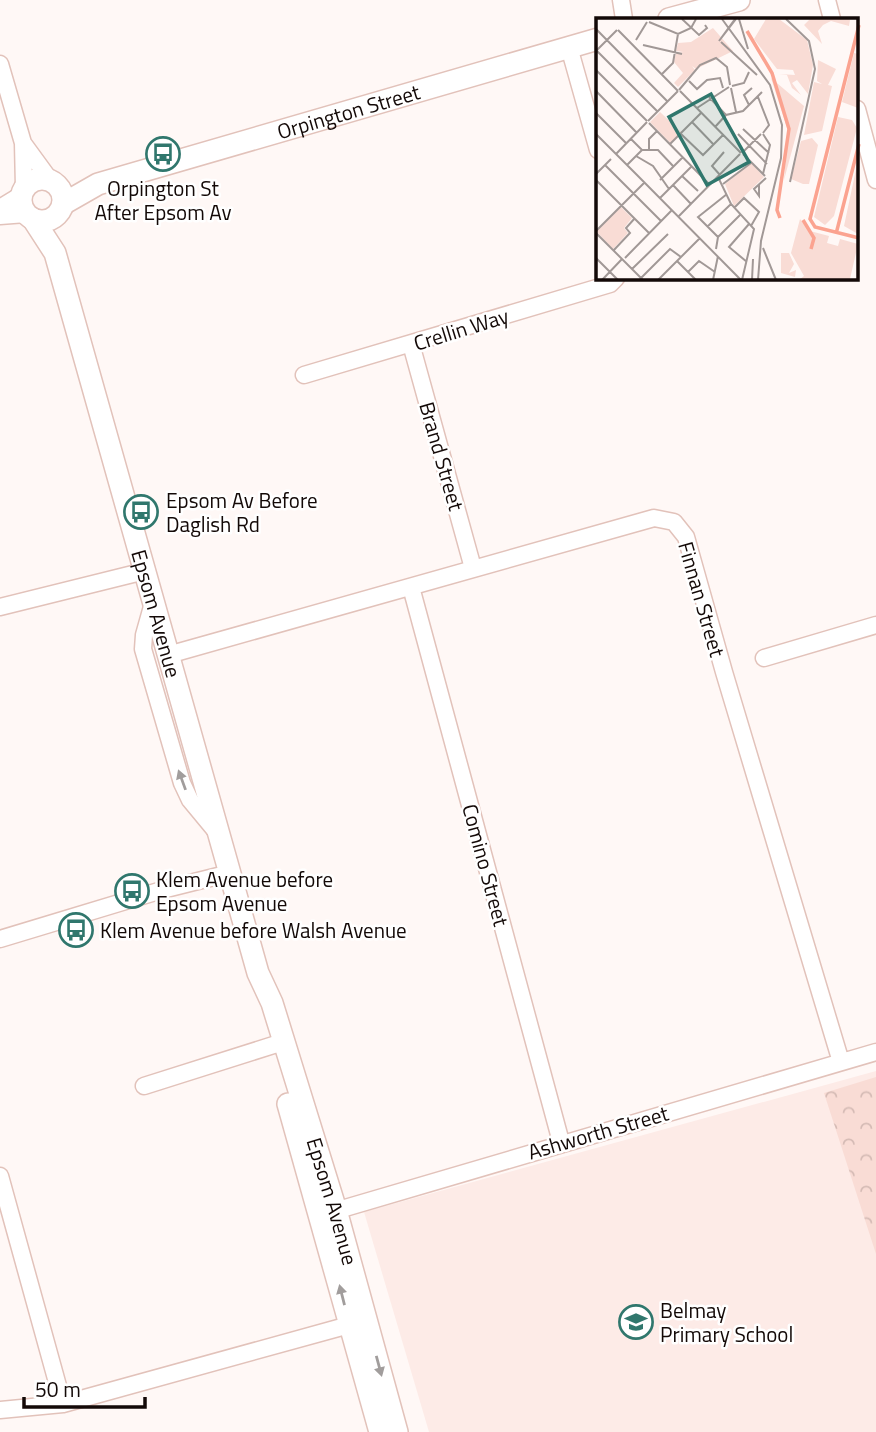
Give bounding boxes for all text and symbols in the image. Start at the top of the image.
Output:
inset map [596,18,858,280]
street label: Orpington Street [273,75,424,147]
bus stop icon: Orpington St After Epsom Av [144,135,182,173]
place label: Orpington St After Epsom Av [94,172,232,228]
street label: Crellin Way [409,299,513,359]
street label: Brand Street [411,398,473,515]
place label: Epsom Av Before Daglish Rd [166,484,318,540]
bus stop icon: Epsom Av Before Daglish Rd [122,493,160,531]
street label: Finnan Street [670,538,734,661]
street label: Epsom Avenue [123,546,190,681]
one-way arrow [176,770,187,791]
street label: Comino Street [454,800,518,930]
place label: Klem Avenue before Epsom Avenue [156,863,333,919]
bus stop icon: Klem Avenue before Epsom Avenue [113,872,151,910]
bus stop icon: Klem Avenue before Walsh Avenue [57,911,95,949]
place label: Klem Avenue before Walsh Avenue [100,914,407,946]
street label: Ashworth Street [524,1096,673,1167]
street label: Epsom Avenue [299,1134,366,1269]
one-way arrow [336,1284,347,1306]
place label: Belmay Primary School [660,1294,793,1350]
school or university icon: Belmay Primary School [617,1303,655,1341]
one-way arrow [374,1356,384,1377]
scale bar [24,1366,145,1410]
text: 50 m [35,1373,81,1405]

